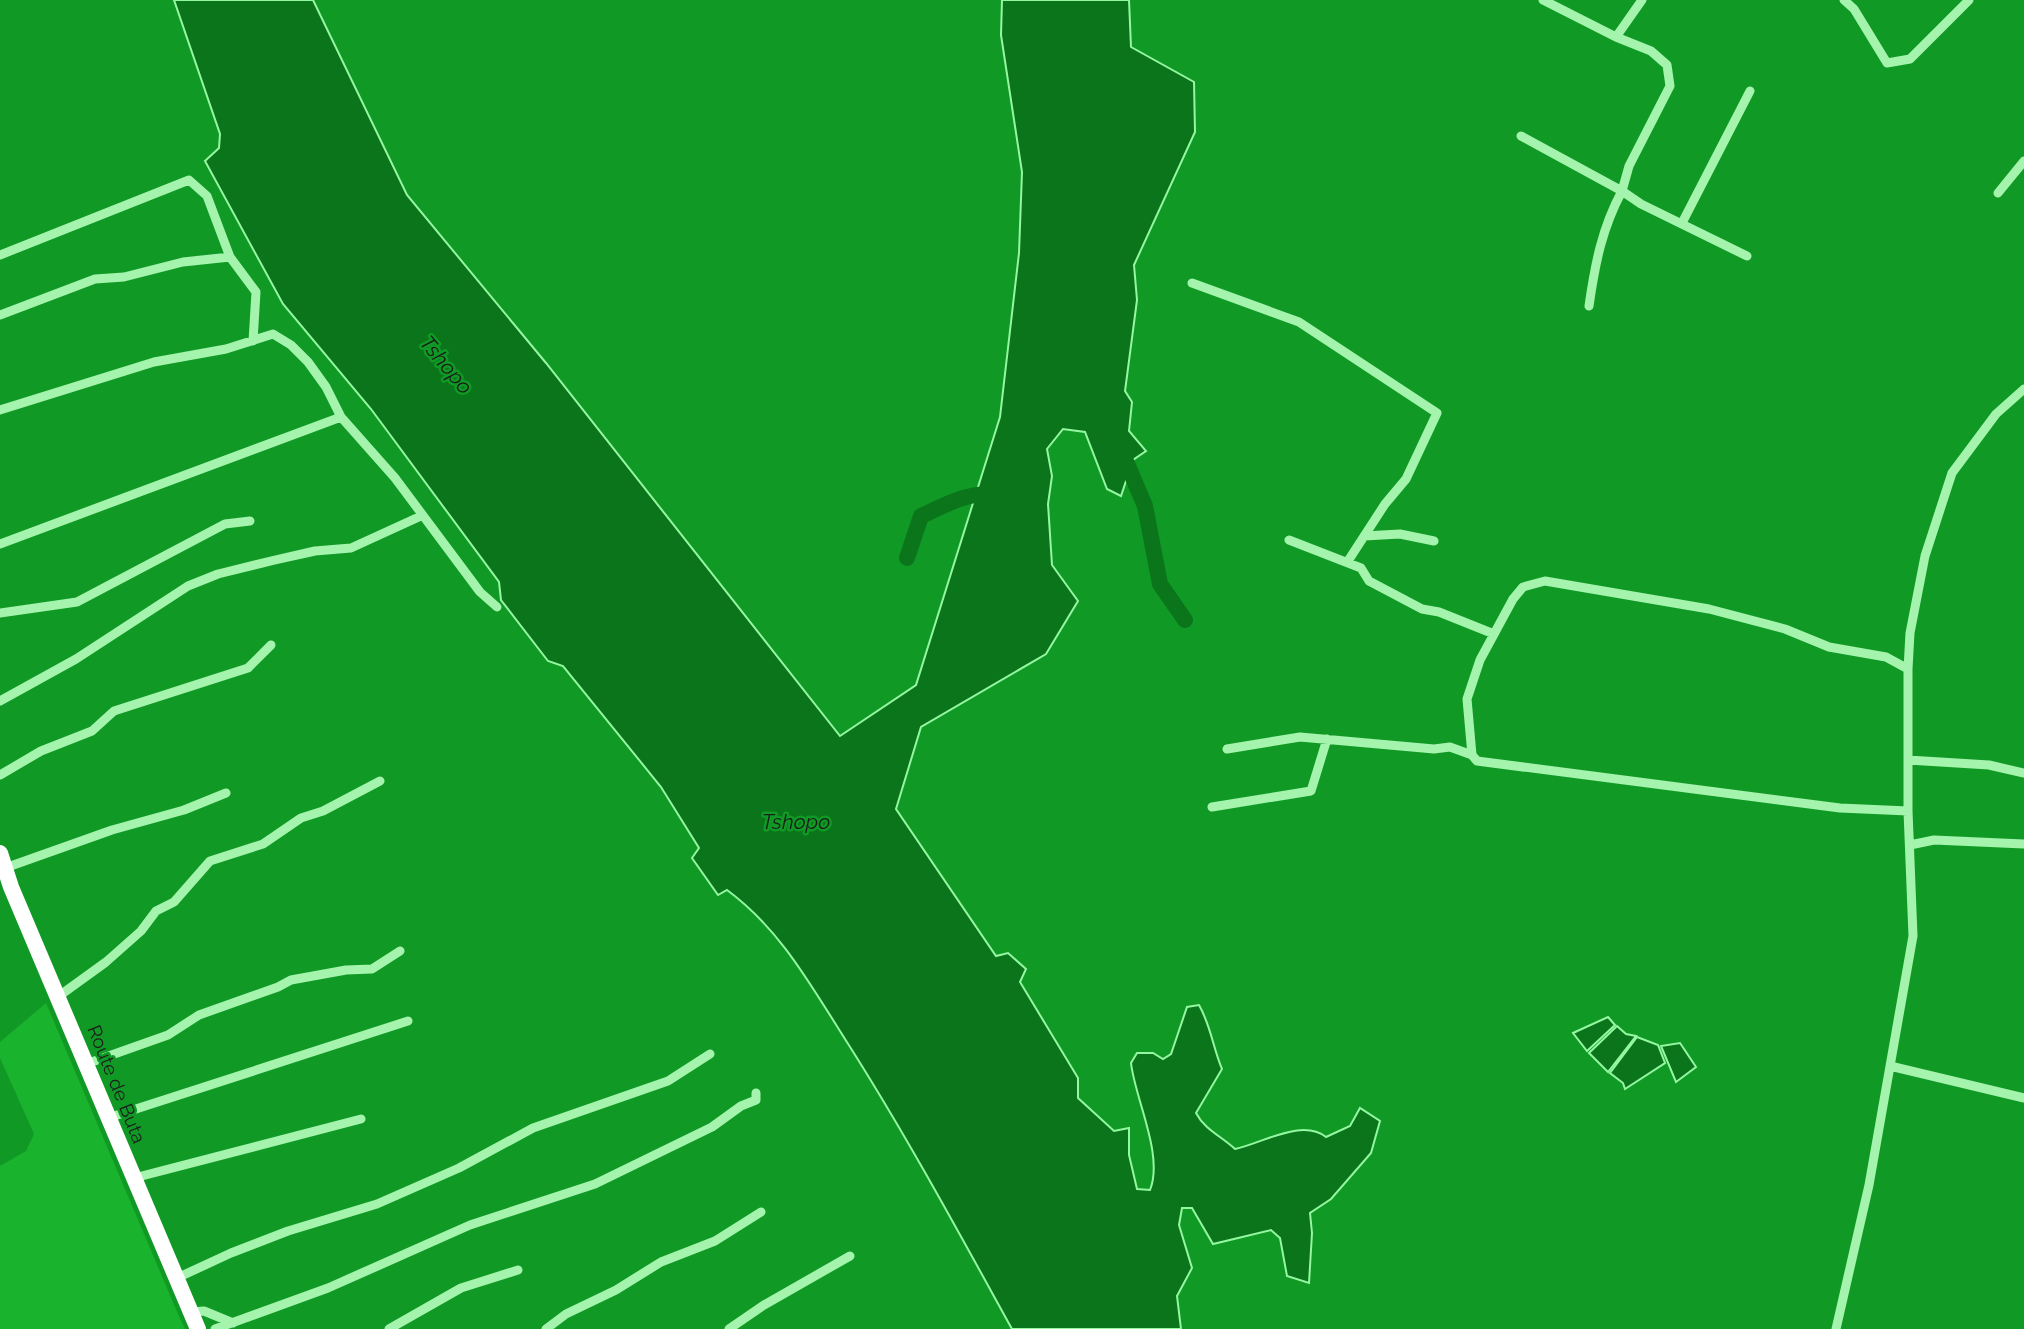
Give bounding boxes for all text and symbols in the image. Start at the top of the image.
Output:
water label: Tshopo [415,330,478,399]
water label: Tshopo [762,809,830,834]
street label: Route de Buta [83,1022,151,1146]

